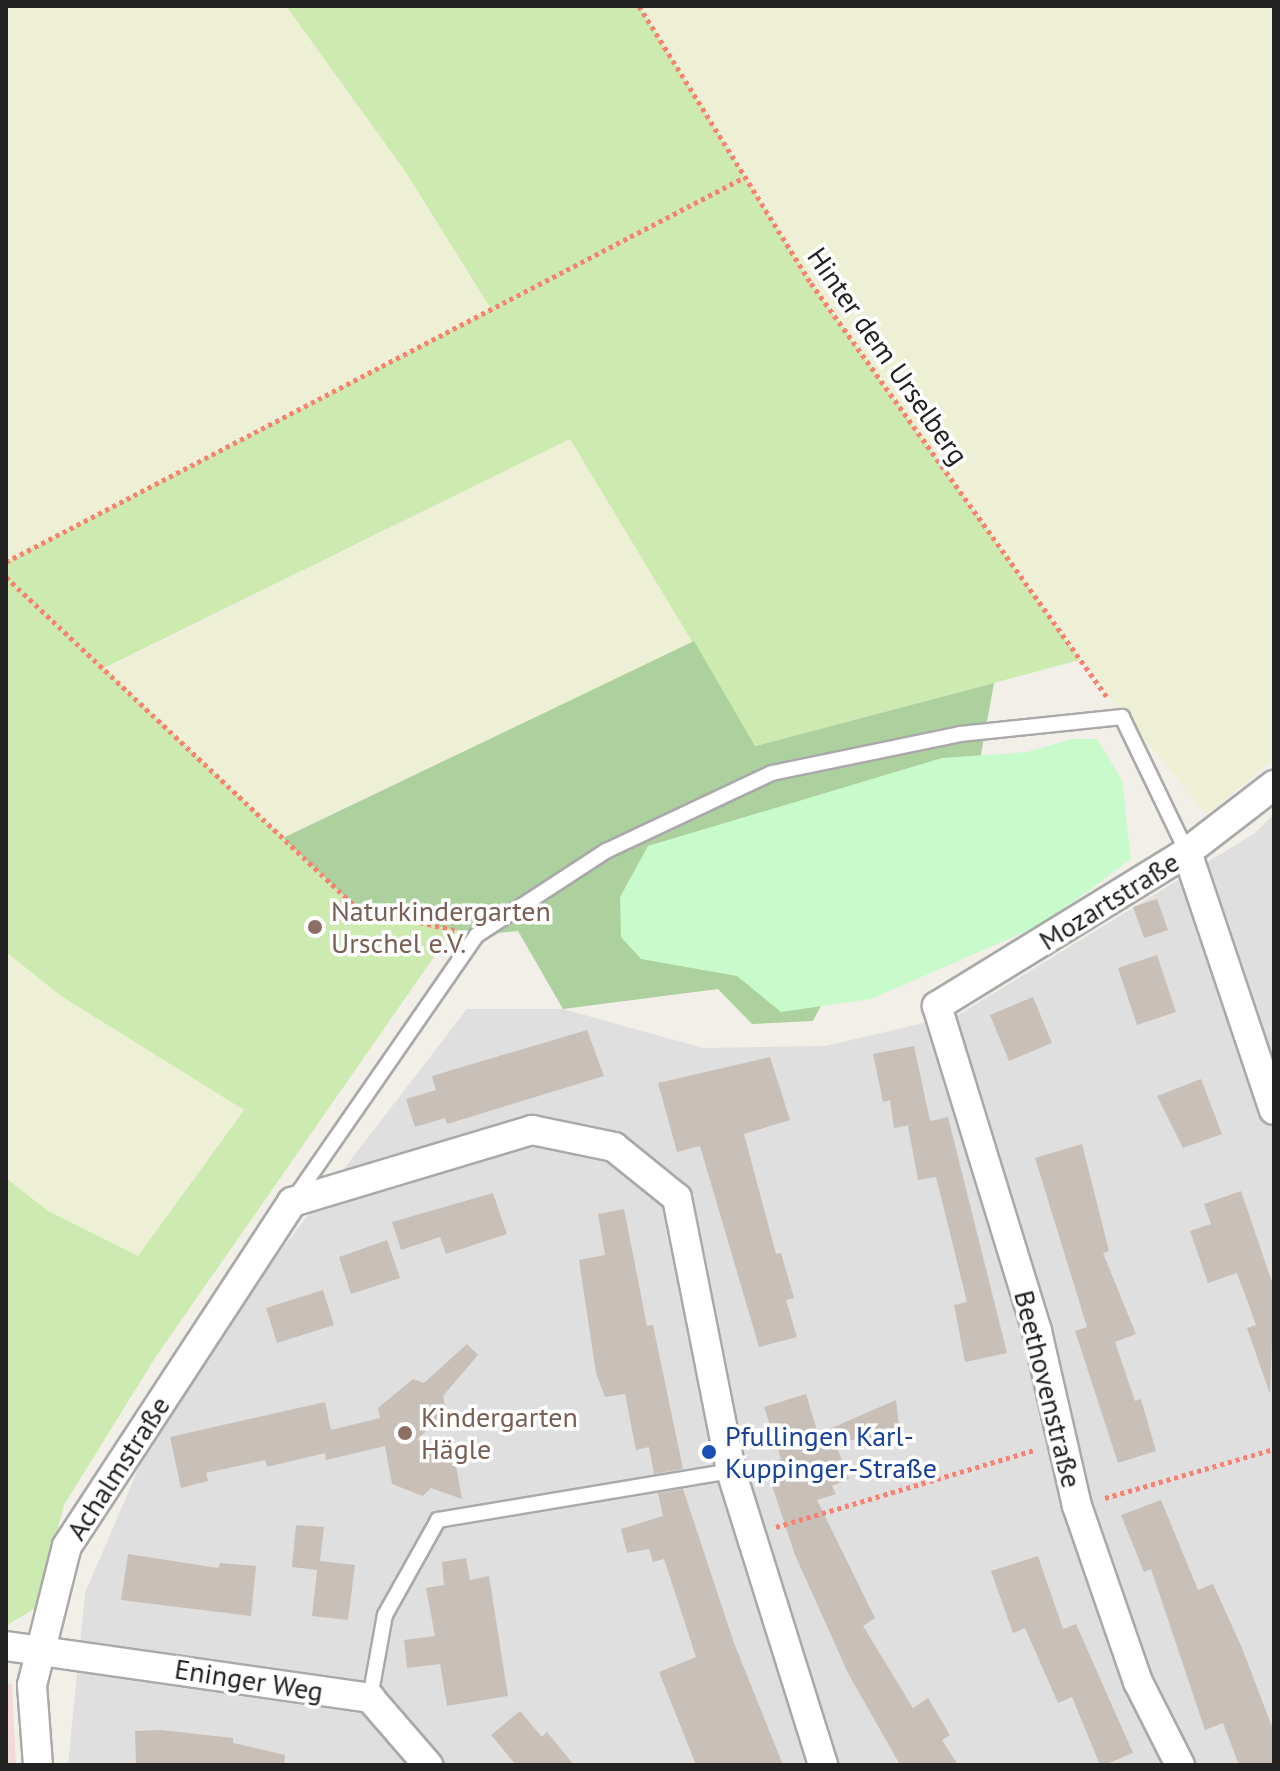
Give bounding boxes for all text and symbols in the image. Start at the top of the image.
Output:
street label: Hinter dem Urselberg [800,241,976,471]
street label: Mozartstraße [1033,845,1185,957]
place label: Naturkindergarten Urschel e.V. [331,894,551,960]
marker: Naturkindergarten Urschel e.V. [306,918,324,936]
street label: Beethovenstraße [1007,1287,1089,1491]
street label: Achalmstraße [59,1390,177,1546]
place label: Kindergarten Hägle [421,1400,578,1466]
place label: Pfullingen Karl- Kuppinger-Straße [725,1419,937,1485]
marker: Kindergarten Hägle [396,1424,414,1442]
marker: Pfullingen Karl- Kuppinger-Straße [700,1443,718,1461]
street label: Eninger Weg [172,1652,326,1708]

